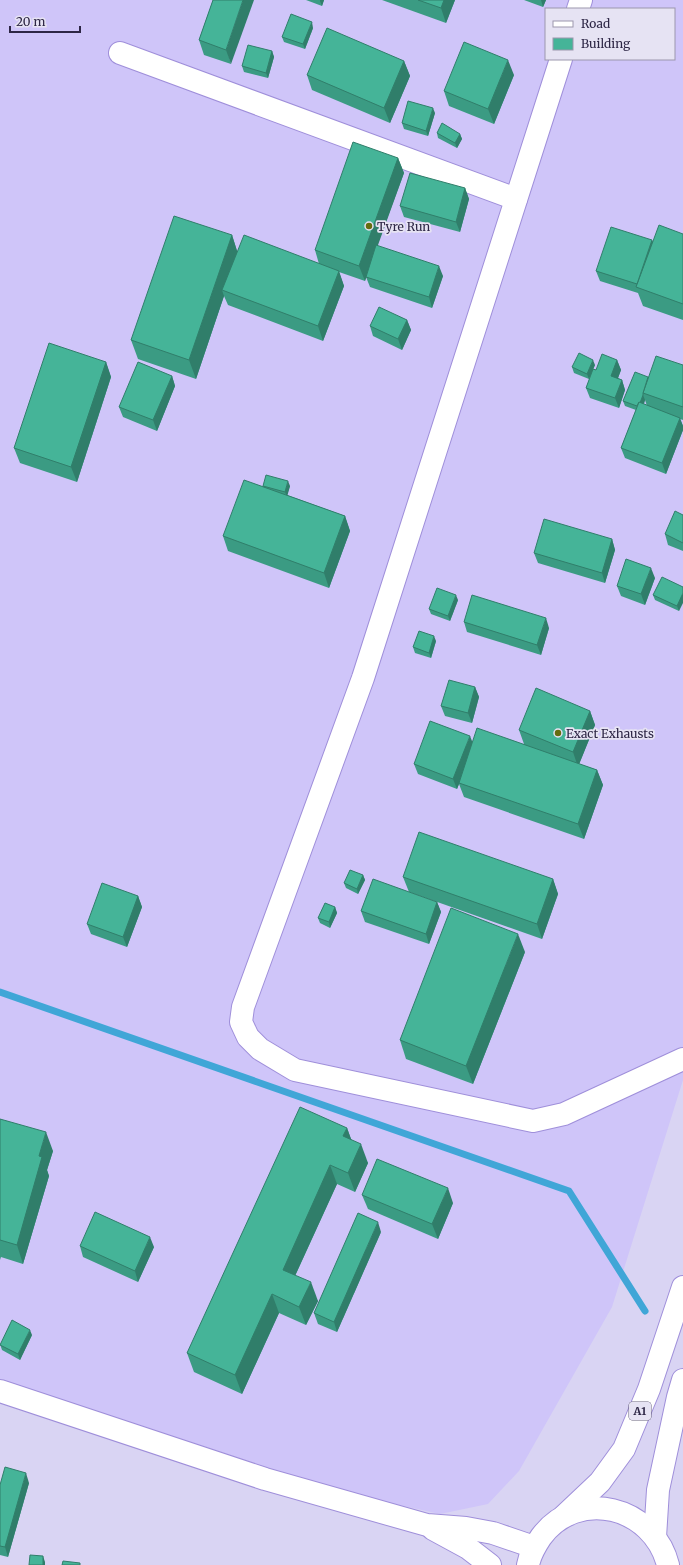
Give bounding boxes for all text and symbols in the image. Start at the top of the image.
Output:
scale bar [10,8,80,34]
legend [545,8,675,60]
text: 20 m [16,14,45,29]
text: Road [581,16,610,31]
text: Building [581,36,631,51]
place label: Tyre Run [377,219,430,234]
marker: Tyre Run [364,221,374,231]
place label: Exact Exhausts [566,726,654,741]
marker: Exact Exhausts [553,728,563,738]
road number: A1 [629,1402,651,1420]

